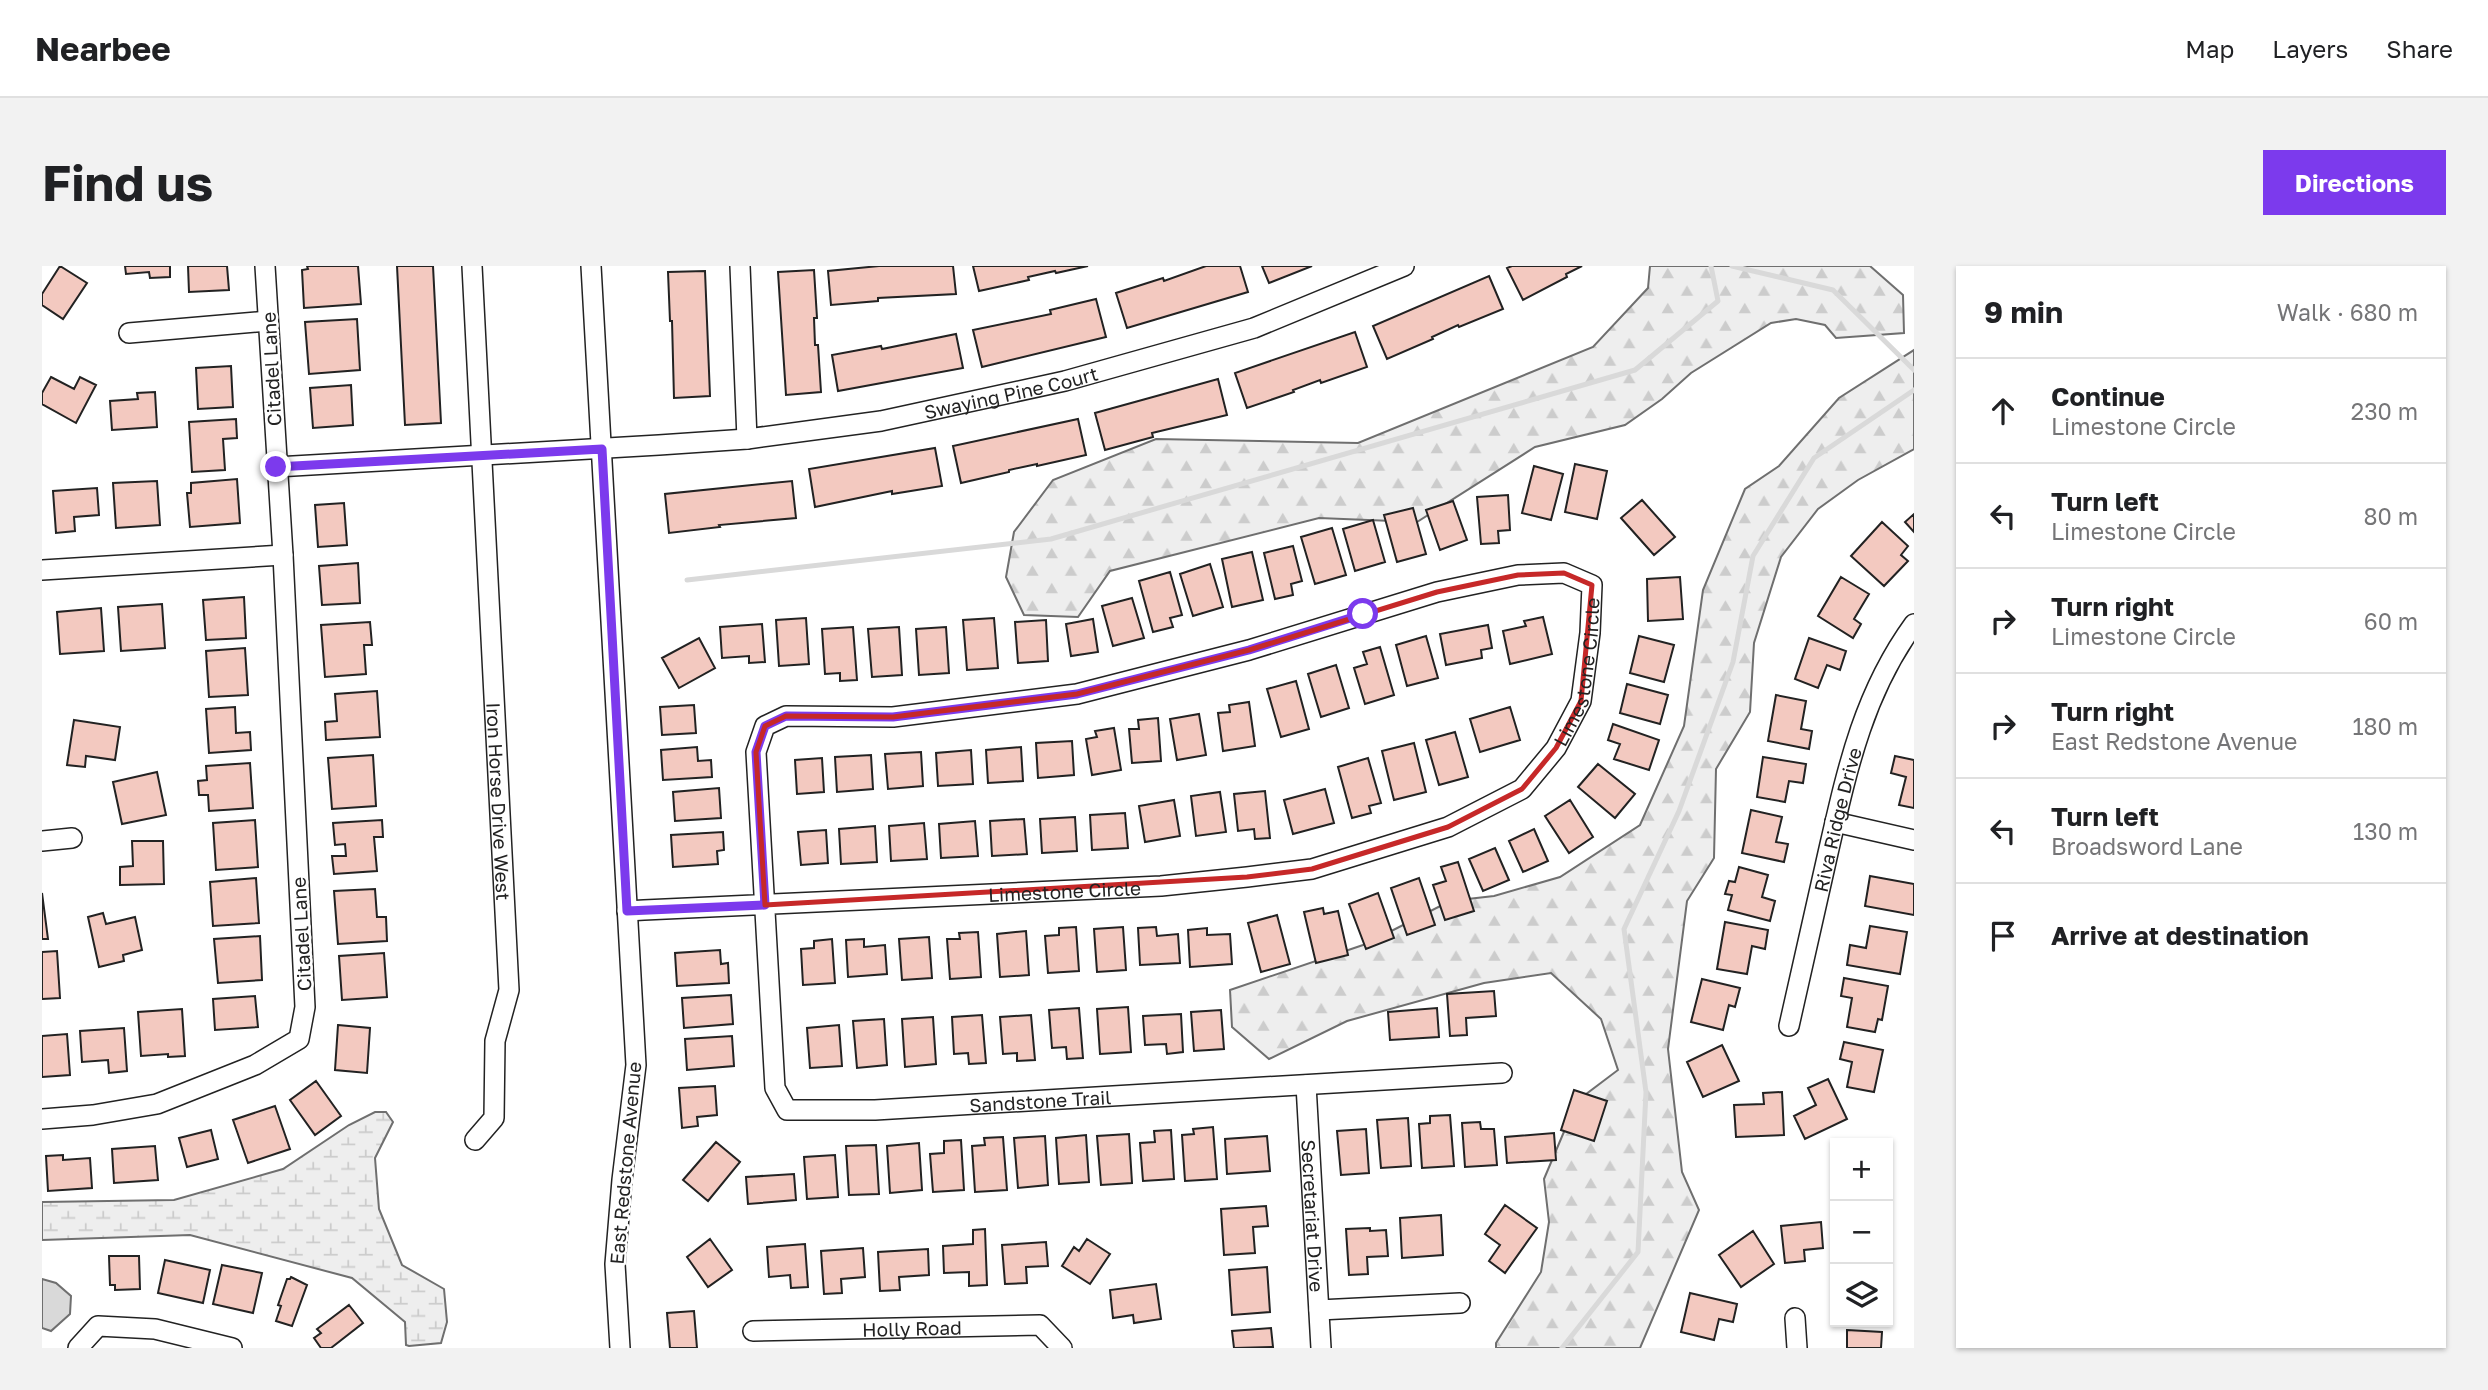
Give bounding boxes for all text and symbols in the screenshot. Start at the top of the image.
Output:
text: Nearbee [35,29,171,68]
text: Map [2185,34,2234,63]
text: Layers [2272,34,2348,63]
text: Share [2386,34,2453,63]
button: Directions [2263,150,2446,215]
text: Find us [42,153,213,212]
text: 9 min [1984,294,2063,330]
text: Walk · 680 m [2277,298,2418,326]
street label: Citadel Lane [257,311,285,427]
street label: Swaying Pine Court [922,361,1100,423]
text: Continue [2051,381,2165,412]
icon: ahead [1984,392,2022,430]
text: 230 m [2351,397,2418,425]
text: Limestone Circle [2051,412,2236,440]
route end [260,451,291,482]
text: Turn left [2051,486,2159,517]
icon: left [1984,497,2022,535]
text: 80 m [2364,502,2418,530]
text: Limestone Circle [2051,517,2236,545]
text: Turn right [2051,591,2174,622]
street label: Limestone Circle [1548,597,1603,750]
route start [1347,598,1378,629]
icon: right [1984,602,2022,640]
text: 60 m [2364,607,2418,635]
text: Limestone Circle [2051,622,2236,650]
text: Turn right [2051,696,2174,727]
street label: Iron Horse Drive West [483,702,516,901]
icon: right [1984,707,2022,745]
text: 180 m [2352,712,2418,740]
text: East Redstone Avenue [2051,727,2297,755]
street label: Riva Ridge Drive [1808,744,1865,894]
text: Turn left [2051,801,2159,832]
icon: left [1984,812,2022,850]
text: 130 m [2353,817,2418,845]
text: Broadsword Lane [2051,832,2243,860]
street label: Limestone Circle [988,875,1141,906]
street label: Citadel Lane [287,876,315,992]
icon: arrive [1984,917,2022,955]
text: Arrive at destination [2051,920,2309,951]
street label: East Redstone Avenue [605,1061,645,1265]
street label: Sandstone Trail [969,1085,1112,1116]
map controls [1830,1138,1893,1327]
button: + [1830,1138,1893,1201]
street label: Secretariat Drive [1298,1139,1329,1293]
button: − [1830,1201,1893,1264]
button: layers [1830,1264,1893,1327]
street label: Holly Road [862,1315,962,1340]

